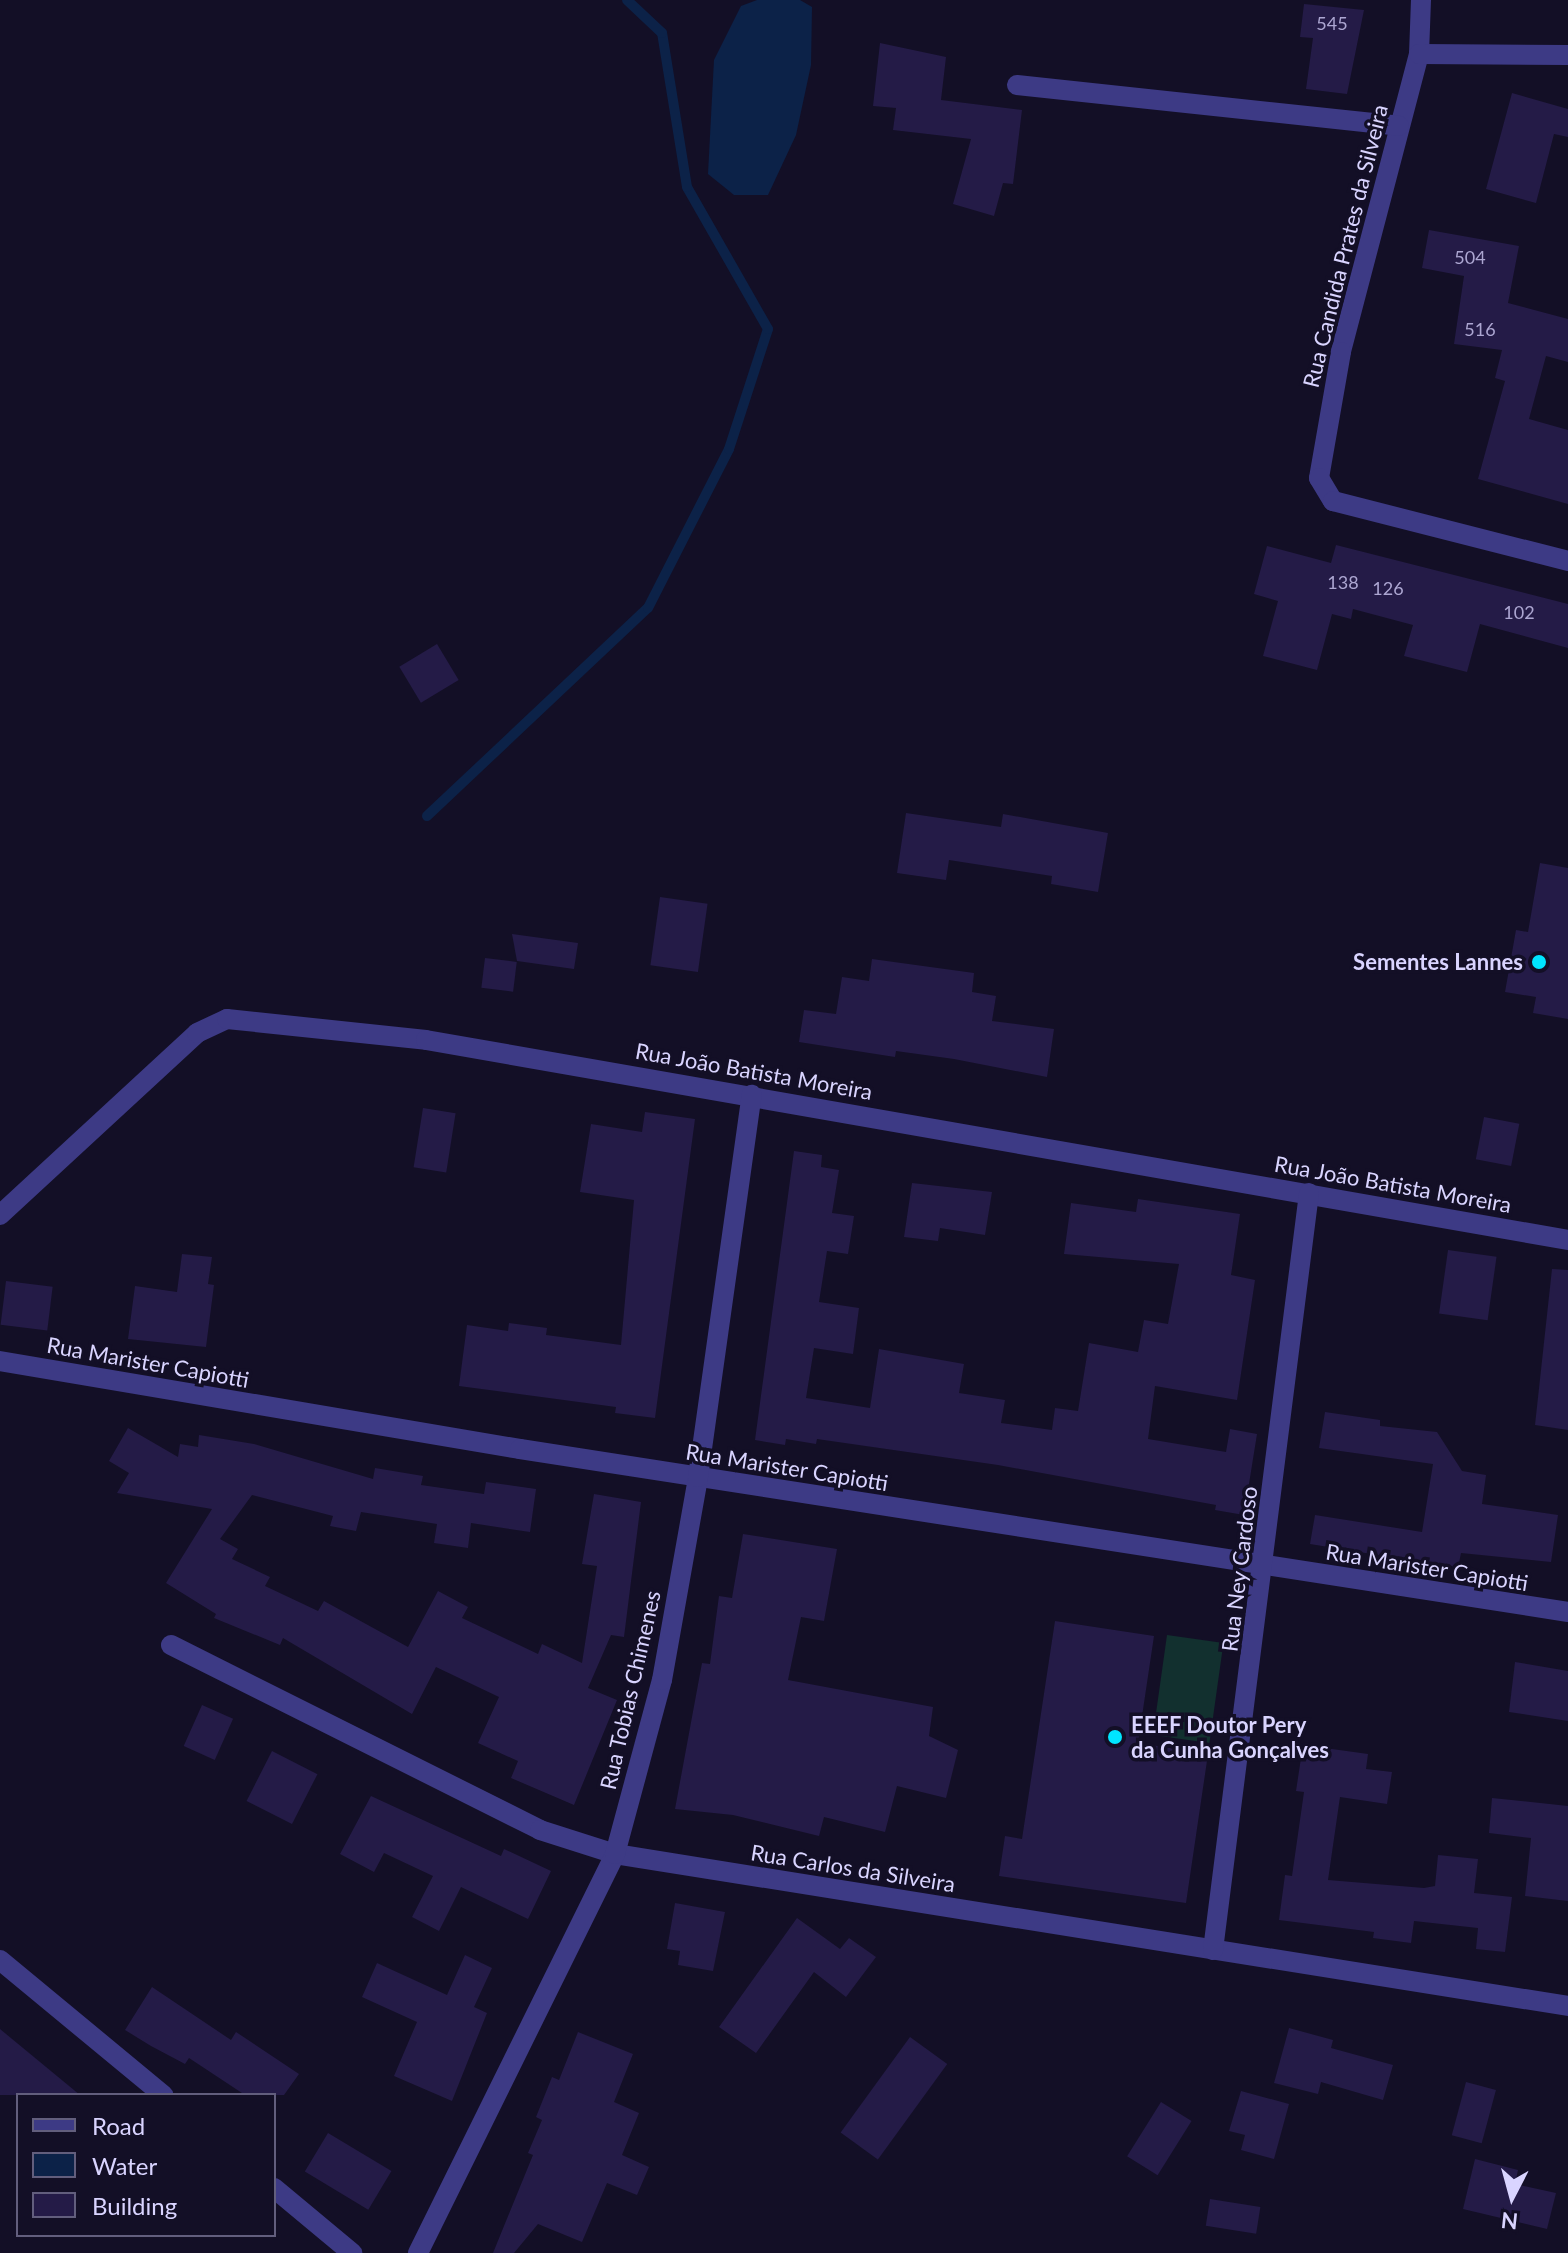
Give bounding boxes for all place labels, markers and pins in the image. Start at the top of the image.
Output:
place label: Sementes Lannes [1353,949,1523,975]
marker: Sementes Lannes [1530,953,1548,971]
place label: EEEF Doutor Pery da Cunha Gonçalves [1131,1711,1329,1762]
marker: EEEF Doutor Pery da Cunha Gonçalves [1106,1728,1124,1746]

